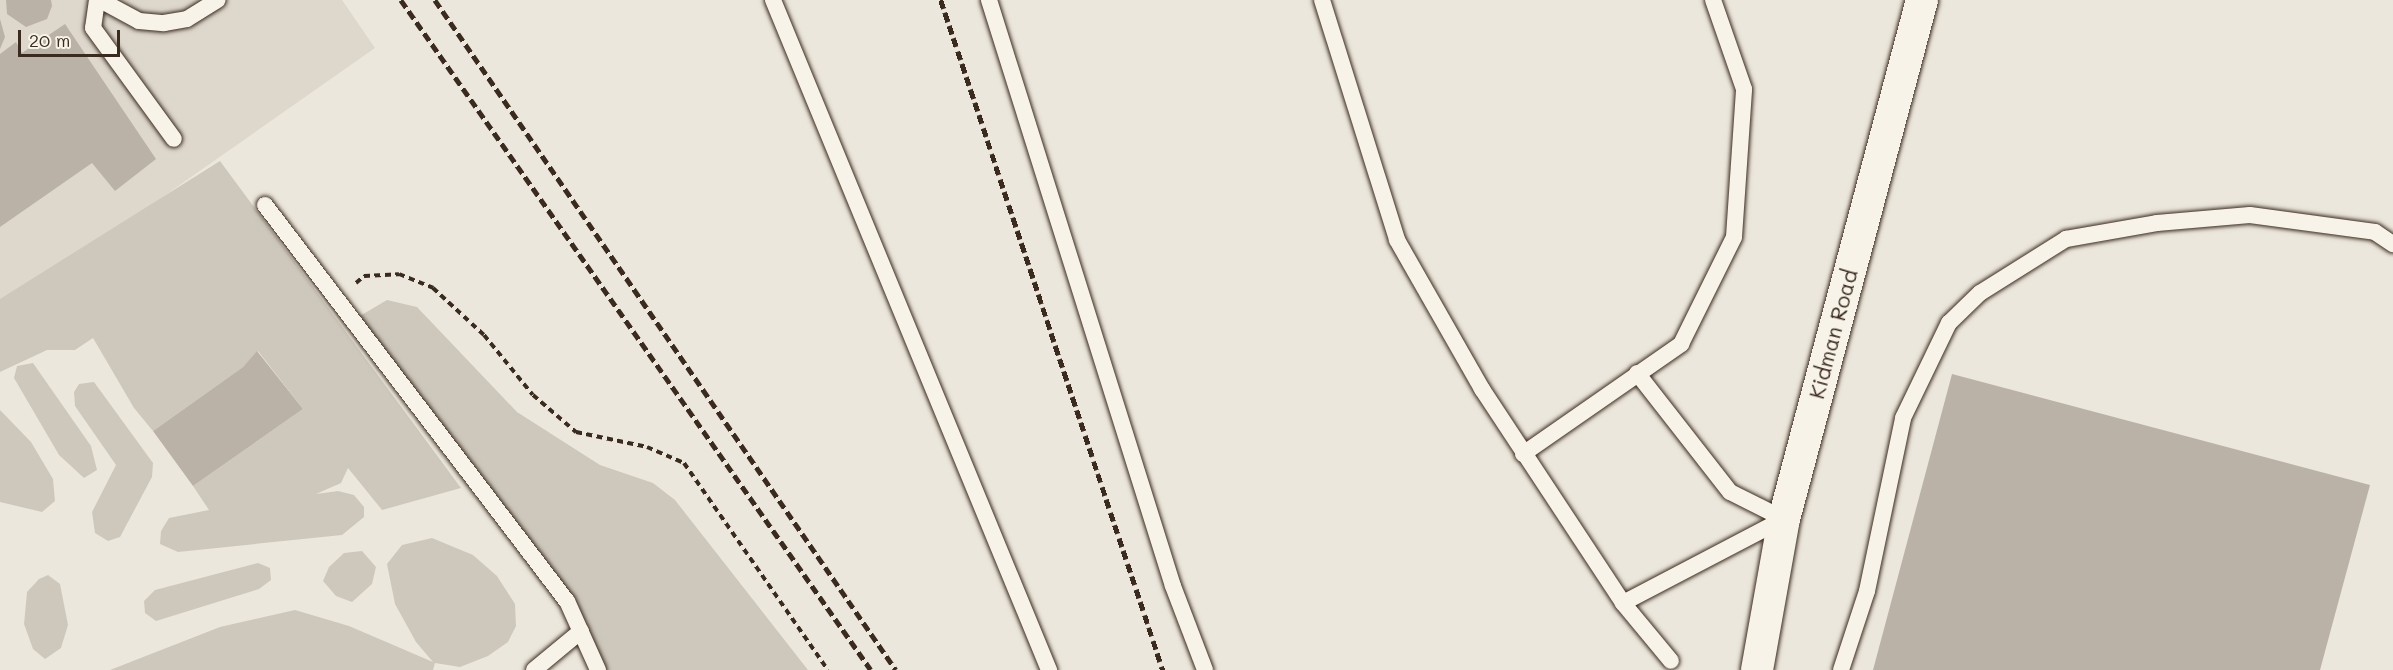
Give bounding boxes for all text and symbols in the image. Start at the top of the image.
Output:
scale bar [21,18,123,56]
text: 20 m [29,28,70,52]
street label: Kidman Road [1804,267,1862,401]

